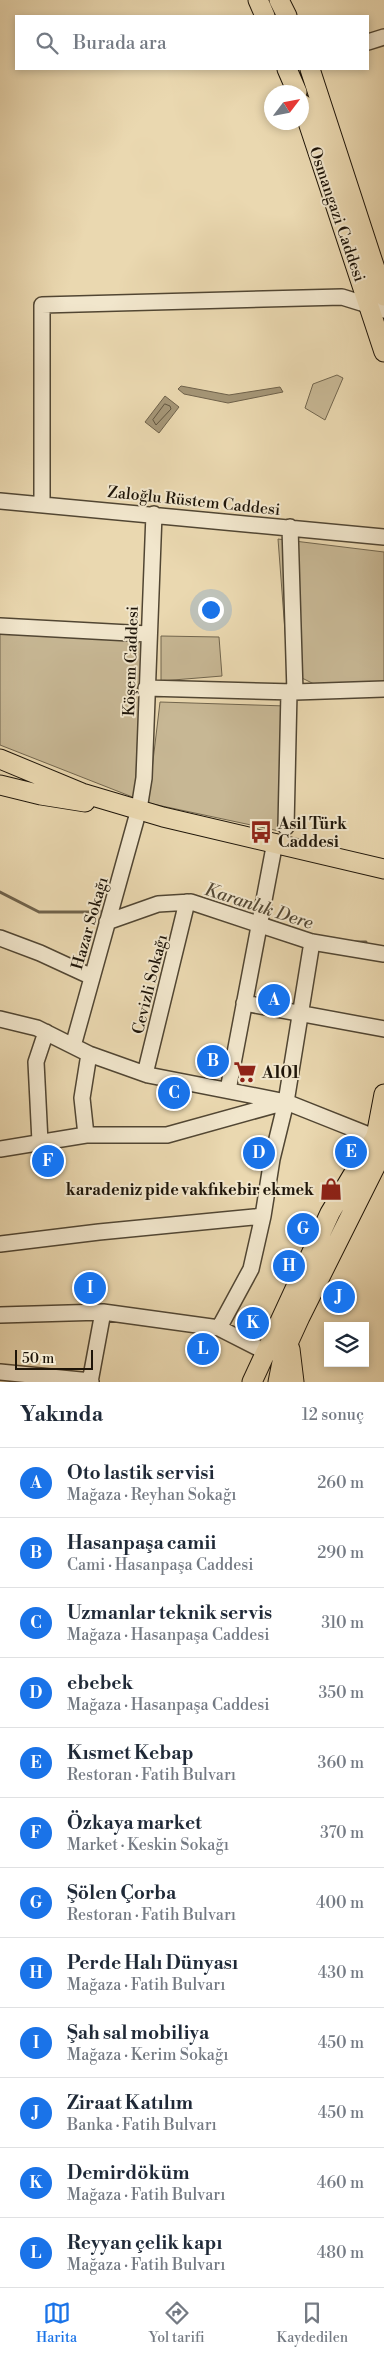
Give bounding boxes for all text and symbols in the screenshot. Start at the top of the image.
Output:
search box [15,15,369,70]
icon: search [33,29,61,57]
text: Burada ara [73,31,167,55]
north arrow [264,85,309,130]
street label: Osmangazi Caddesi [305,144,370,284]
street label: Zaloğlu Rüstem Caddesi [107,482,281,520]
your location [198,597,224,623]
street label: Köşem Caddesi [119,605,143,717]
place label: Asil Türk Caddesi [277,814,348,852]
bus stop icon: Asil Türk Caddesi [248,819,274,845]
street label: Hazar Sokağı [67,875,113,972]
water label: Karanlık Dere [202,878,316,935]
street label: Cevizli Sokağı [128,932,172,1036]
pin: A [258,981,290,1019]
pin: B [197,1042,229,1080]
supermarket icon: A101 [232,1059,258,1085]
place label: A101 [261,1063,300,1083]
pin: C [158,1074,190,1112]
pin: E [335,1133,367,1171]
pin: D [243,1134,275,1172]
pin: F [32,1142,64,1180]
shop icon: karadeniz pide vakfıkebir ekmek [318,1176,344,1202]
place label: karadeniz pide vakfıkebir ekmek [66,1180,315,1200]
pin: G [287,1210,319,1248]
pin: H [273,1247,305,1285]
pin: I [74,1269,106,1307]
pin: J [323,1278,355,1316]
pin: K [237,1304,269,1342]
map controls [324,1322,369,1367]
button: layers [324,1322,369,1367]
pin: L [187,1330,219,1368]
scale bar [15,1347,92,1370]
text: 50 m [22,1350,54,1368]
text: Yakında [20,1402,103,1428]
text: 12 sonuç [302,1405,364,1425]
text: Oto lastik servisi [67,1461,214,1485]
text: A [30,1473,42,1493]
text: 260 m [317,1473,364,1493]
text: Mağaza · Reyhan Sokağı [67,1485,237,1505]
text: Hasanpaşa camii [67,1531,216,1555]
text: B [30,1543,42,1563]
text: 290 m [317,1543,364,1563]
text: Cami · Hasanpaşa Caddesi [67,1555,254,1575]
text: Uzmanlar teknik servis [67,1601,272,1625]
text: C [30,1613,42,1633]
text: 310 m [321,1613,364,1633]
text: Mağaza · Hasanpaşa Caddesi [67,1625,270,1645]
text: ebebek [67,1671,133,1695]
text: D [30,1683,42,1703]
text: 350 m [318,1683,364,1703]
text: Mağaza · Hasanpaşa Caddesi [67,1695,270,1715]
text: Kısmet Kebap [67,1741,194,1765]
text: E [30,1753,42,1773]
text: 360 m [318,1753,364,1773]
text: Restoran · Fatih Bulvarı [67,1765,236,1785]
text: Özkaya market [67,1811,202,1835]
text: F [30,1823,42,1843]
text: 370 m [320,1823,364,1843]
text: Market · Keskin Sokağı [67,1835,229,1855]
text: Şölen Çorba [67,1881,176,1905]
text: G [30,1893,42,1913]
text: 400 m [316,1893,364,1913]
text: Restoran · Fatih Bulvarı [67,1905,236,1925]
text: Perde Halı Dünyası [67,1951,238,1975]
text: H [29,1963,43,1983]
text: 430 m [318,1963,364,1983]
text: Mağaza · Fatih Bulvarı [67,1975,225,1995]
text: Şah sal mobiliya [67,2021,209,2045]
text: I [33,2033,39,2053]
text: 450 m [318,2033,364,2053]
text: Mağaza · Kerim Sokağı [67,2045,229,2065]
text: Ziraat Katılım [67,2091,193,2115]
text: J [33,2103,39,2123]
text: 450 m [318,2103,364,2123]
text: Banka · Fatih Bulvarı [67,2115,217,2135]
text: Demirdöküm [67,2161,189,2185]
text: K [30,2173,42,2193]
text: 460 m [317,2173,364,2193]
text: Mağaza · Fatih Bulvarı [67,2185,225,2205]
text: Reyyan çelik kapı [67,2231,222,2255]
text: L [31,2243,41,2263]
text: 480 m [317,2243,364,2263]
text: Mağaza · Fatih Bulvarı [67,2255,225,2275]
tab: Harita [36,2299,77,2347]
tab: Yol tarifi [149,2299,205,2347]
tab: Kaydedilen [277,2299,348,2347]

